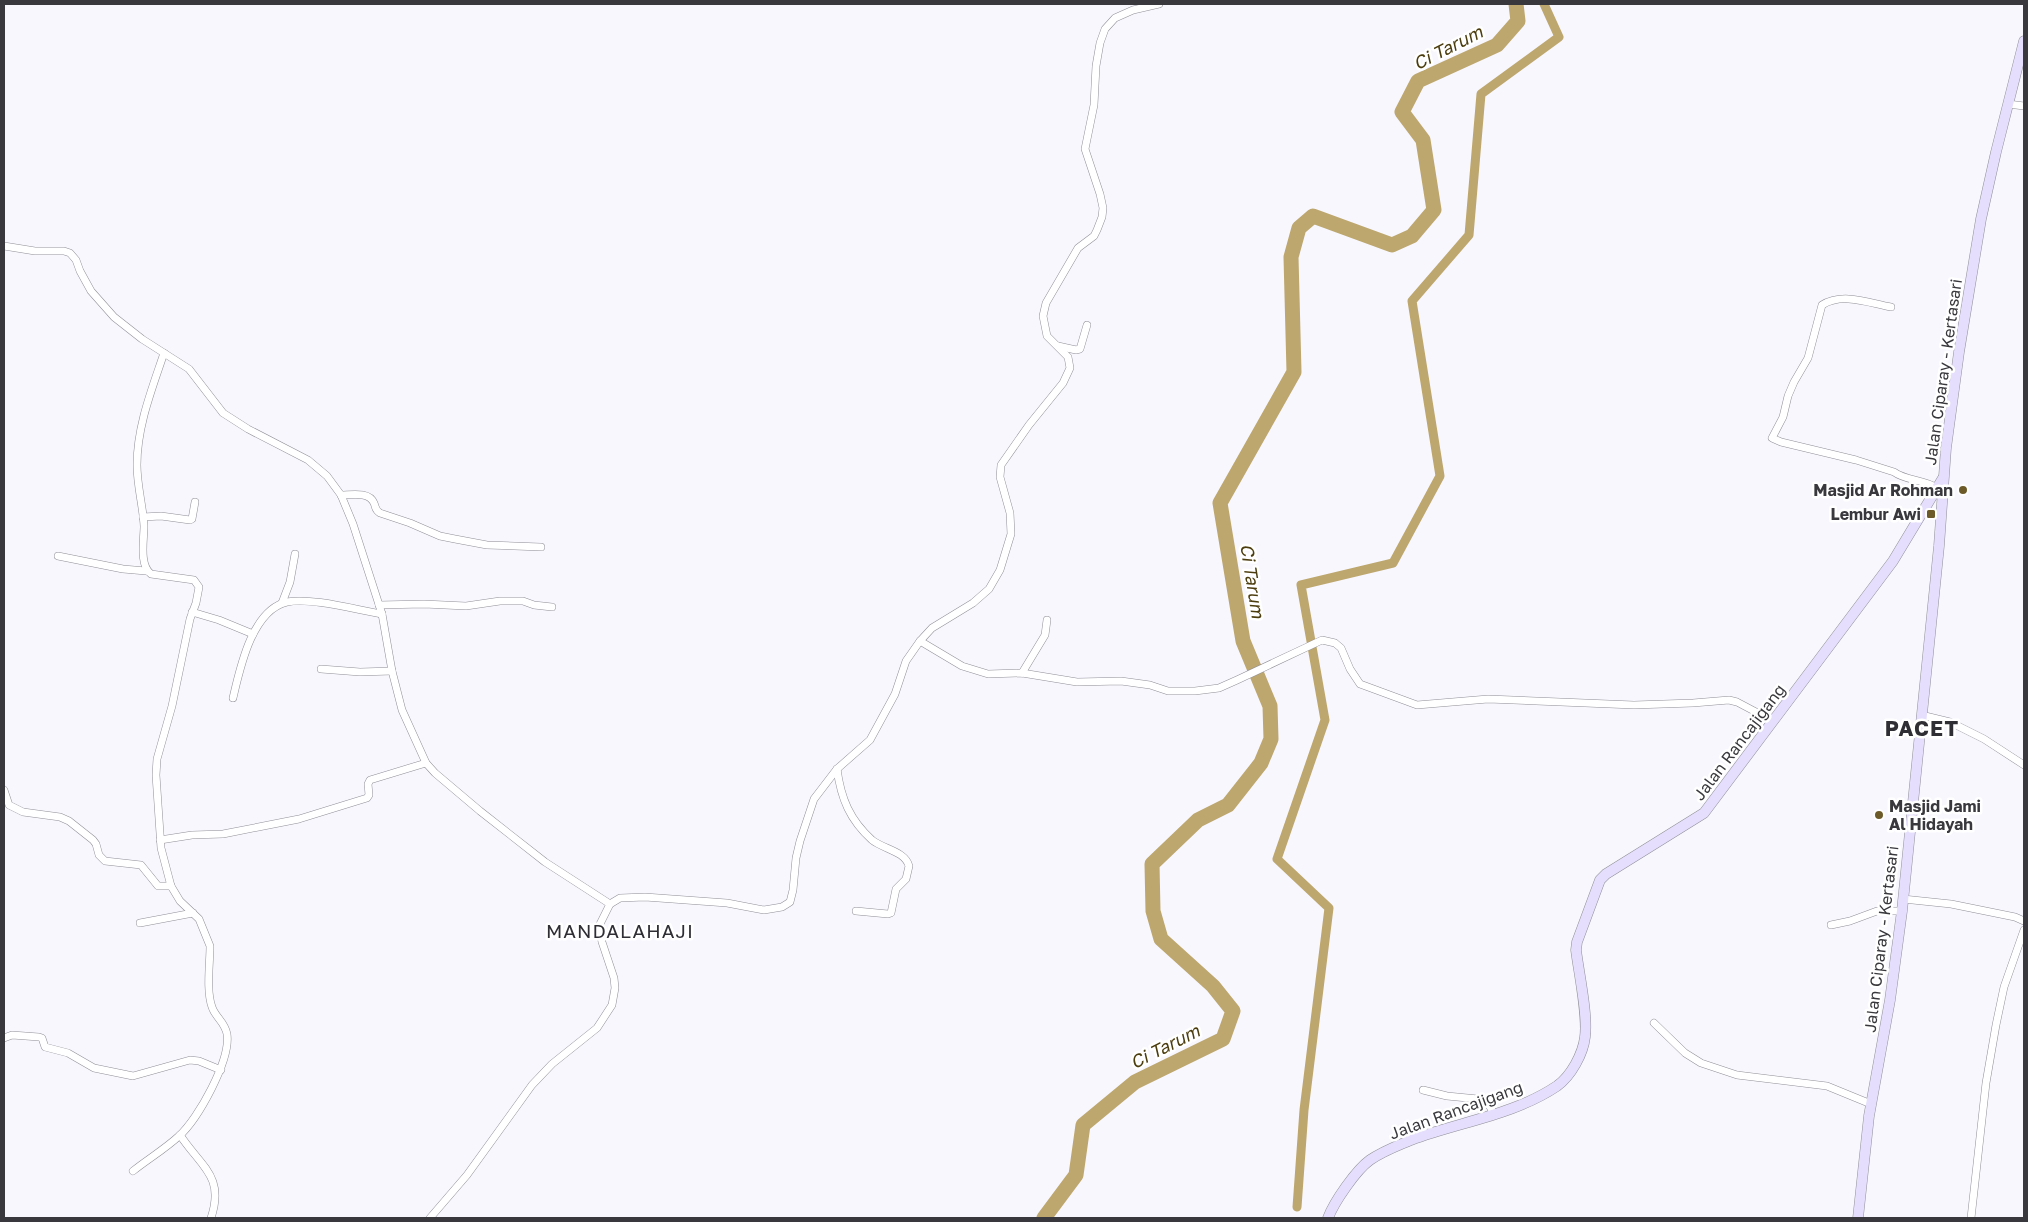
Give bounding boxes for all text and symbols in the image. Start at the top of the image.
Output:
water label: Ci Tarum [1409,20,1487,74]
street label: Jalan Ciparay - Kertasari [1920,278,1966,466]
place label: Masjid Ar Rohman [1813,480,1953,500]
marker: Masjid Ar Rohman [1957,484,1969,496]
place label: Lembur Awi [1831,504,1921,524]
marker: Lembur Awi [1925,508,1937,520]
water label: Ci Tarum [1236,542,1270,621]
street label: Jalan Rancajigang [1689,680,1789,804]
district label: PACET [1885,715,1959,741]
place label: Masjid Jami Al Hidayah [1889,796,1981,834]
marker: Masjid Jami Al Hidayah [1873,809,1885,821]
street label: Jalan Ciparay - Kertasari [1860,845,1902,1033]
district label: MANDALAHAJI [546,919,694,942]
water label: Ci Tarum [1126,1019,1204,1073]
street label: Jalan Rancajigang [1387,1077,1525,1143]

